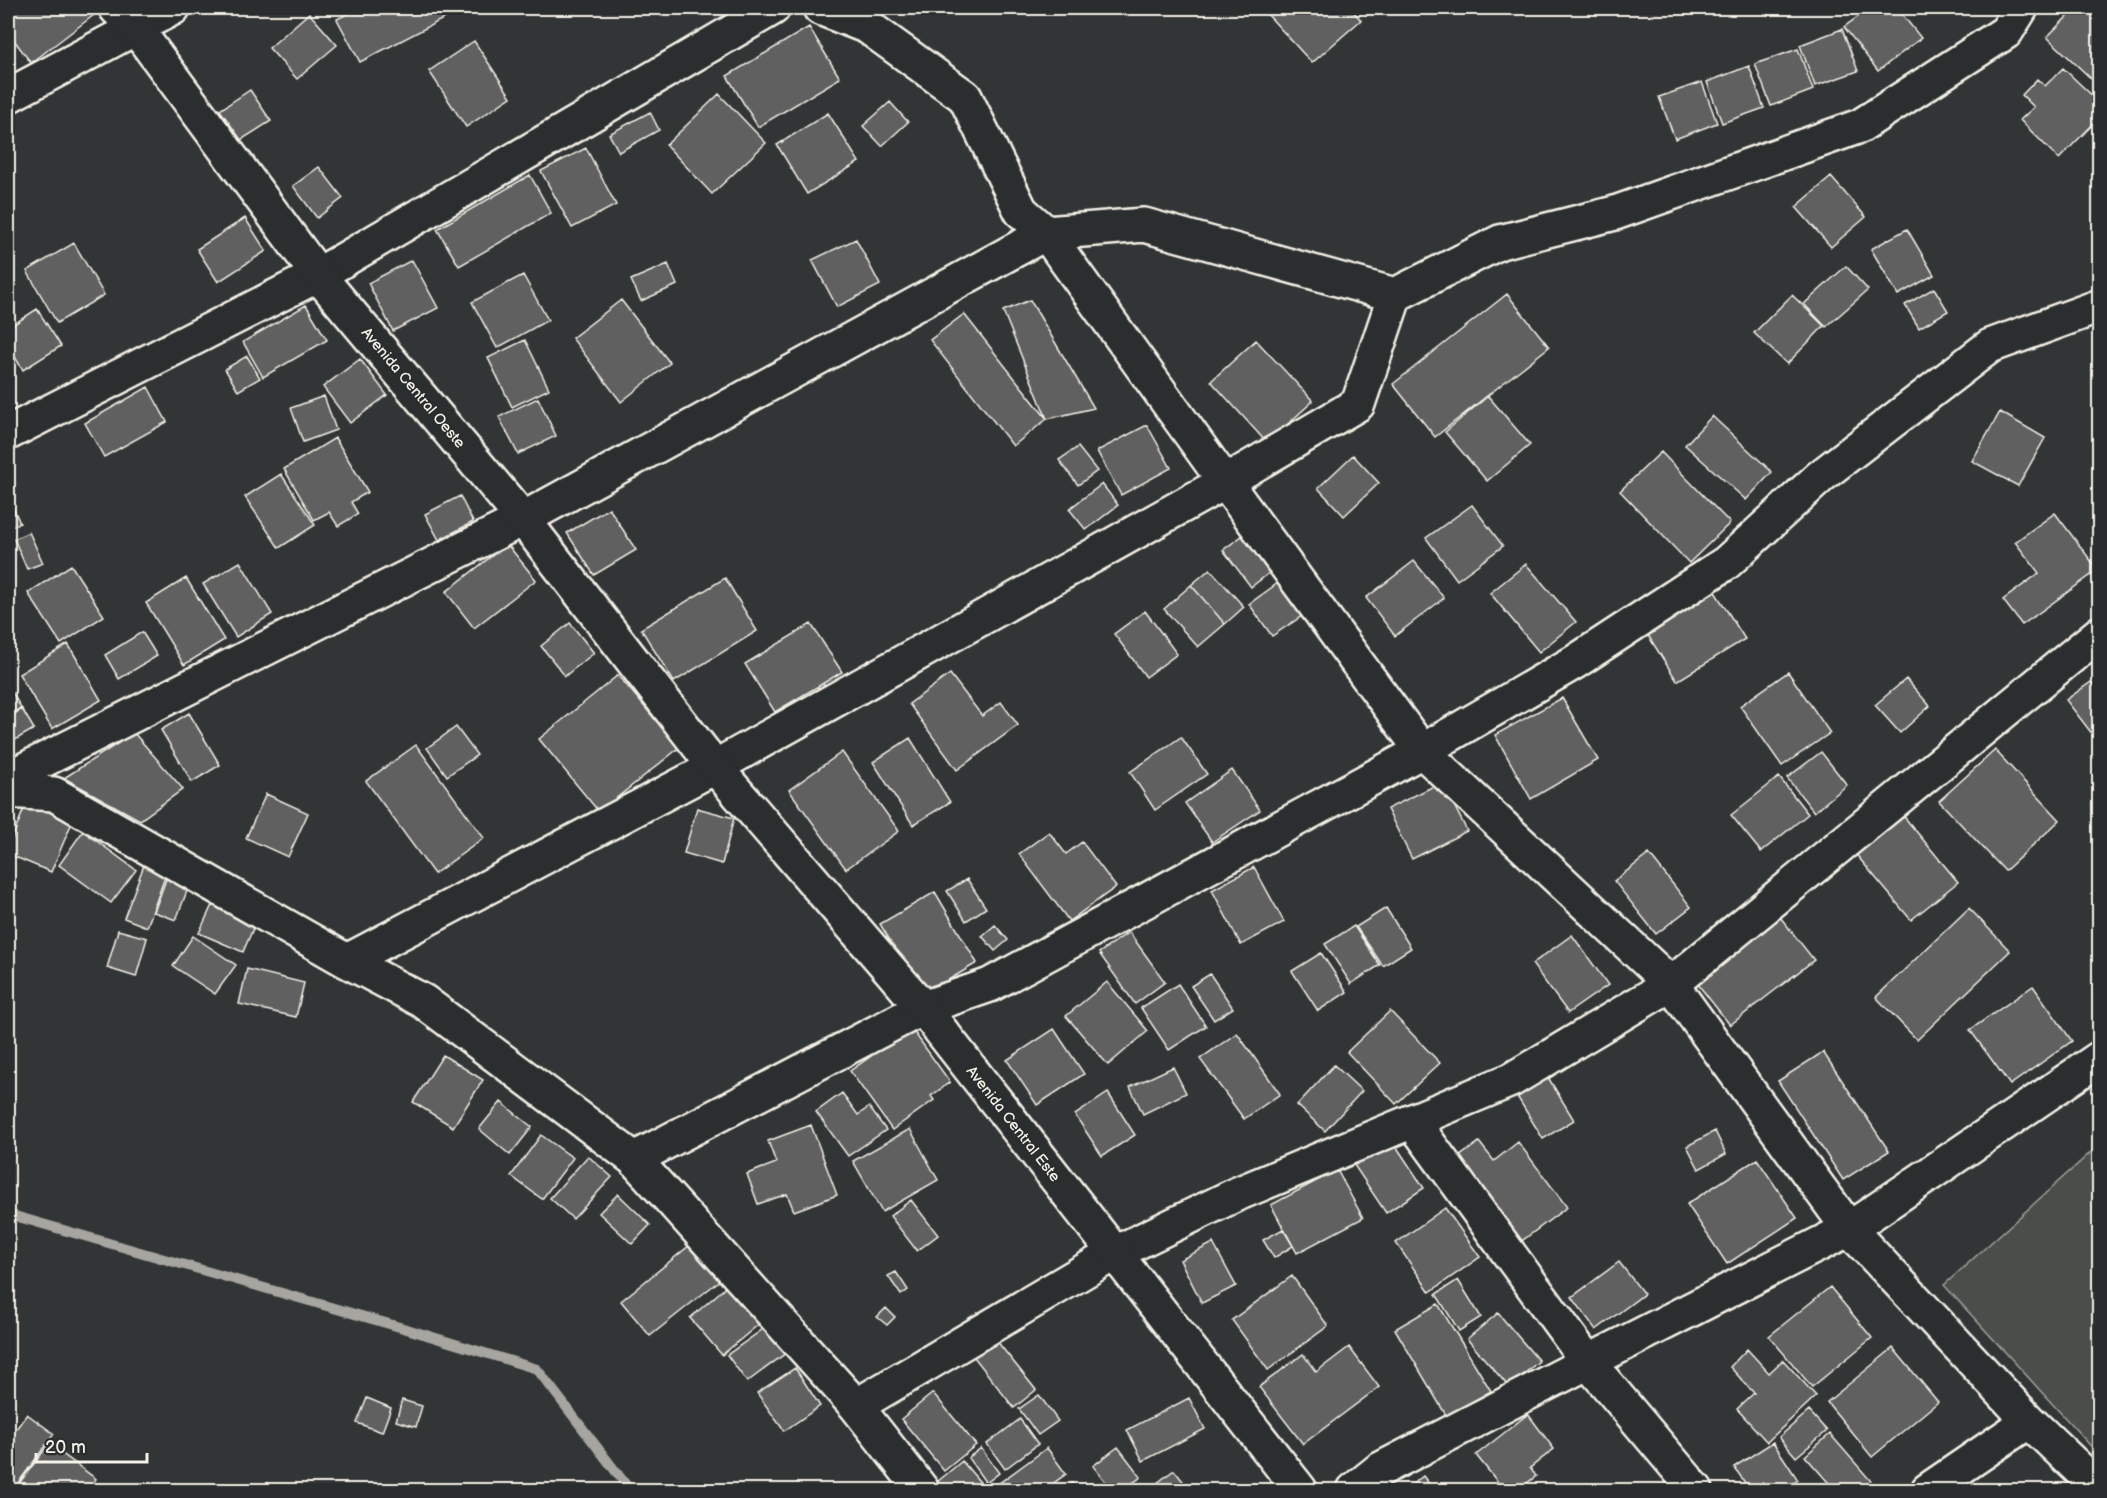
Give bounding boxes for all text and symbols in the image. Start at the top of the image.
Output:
street label: Avenida Central Oeste [357,324,469,452]
street label: Avenida Central Este [962,1062,1064,1186]
scale bar [36,1426,147,1464]
text: 20 m [45,1437,86,1458]

